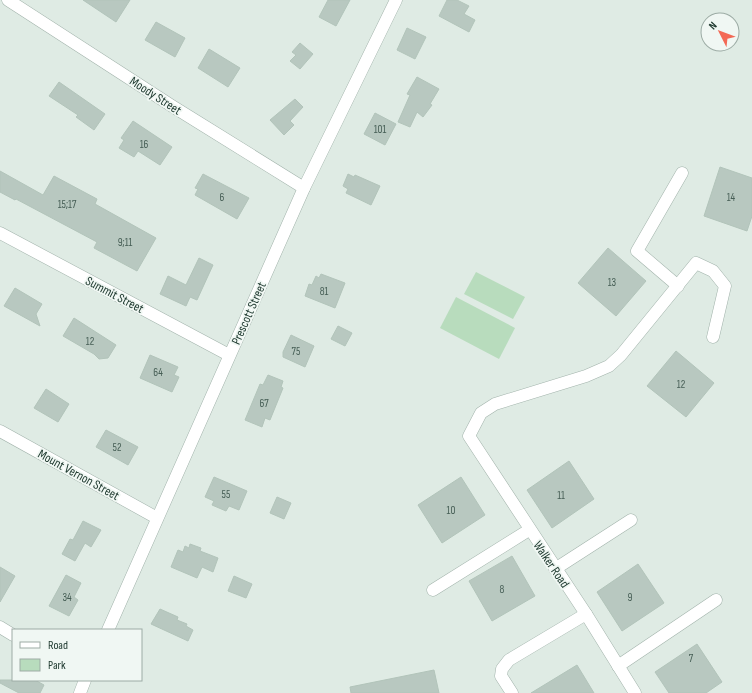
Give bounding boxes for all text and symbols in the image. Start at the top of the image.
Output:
north arrow [700,12,740,52]
text: N [706,19,720,32]
street label: Moody Street [127,73,184,118]
house number: 101 [374,123,386,136]
house number: 16 [140,138,149,151]
house number: 6 [220,191,225,204]
house number: 14 [727,191,736,204]
house number: 15;17 [58,198,77,211]
house number: 9;11 [118,236,133,249]
street label: Summit Street [83,273,146,317]
house number: 13 [608,276,617,289]
street label: Prescott Street [228,280,270,347]
house number: 81 [320,285,328,298]
house number: 12 [86,335,95,348]
house number: 75 [292,345,300,358]
house number: 64 [153,366,163,379]
house number: 12 [677,378,686,391]
house number: 67 [259,397,269,410]
house number: 52 [113,441,122,454]
street label: Mount Vernon Street [35,446,122,504]
house number: 55 [222,488,230,501]
house number: 11 [557,489,565,502]
house number: 10 [447,504,455,517]
street label: Walker Road [530,538,573,591]
house number: 8 [500,583,505,596]
house number: 34 [62,591,72,604]
house number: 9 [628,591,633,604]
legend [12,629,142,681]
text: Road [48,638,68,653]
house number: 7 [689,652,694,665]
text: Park [48,658,66,673]

